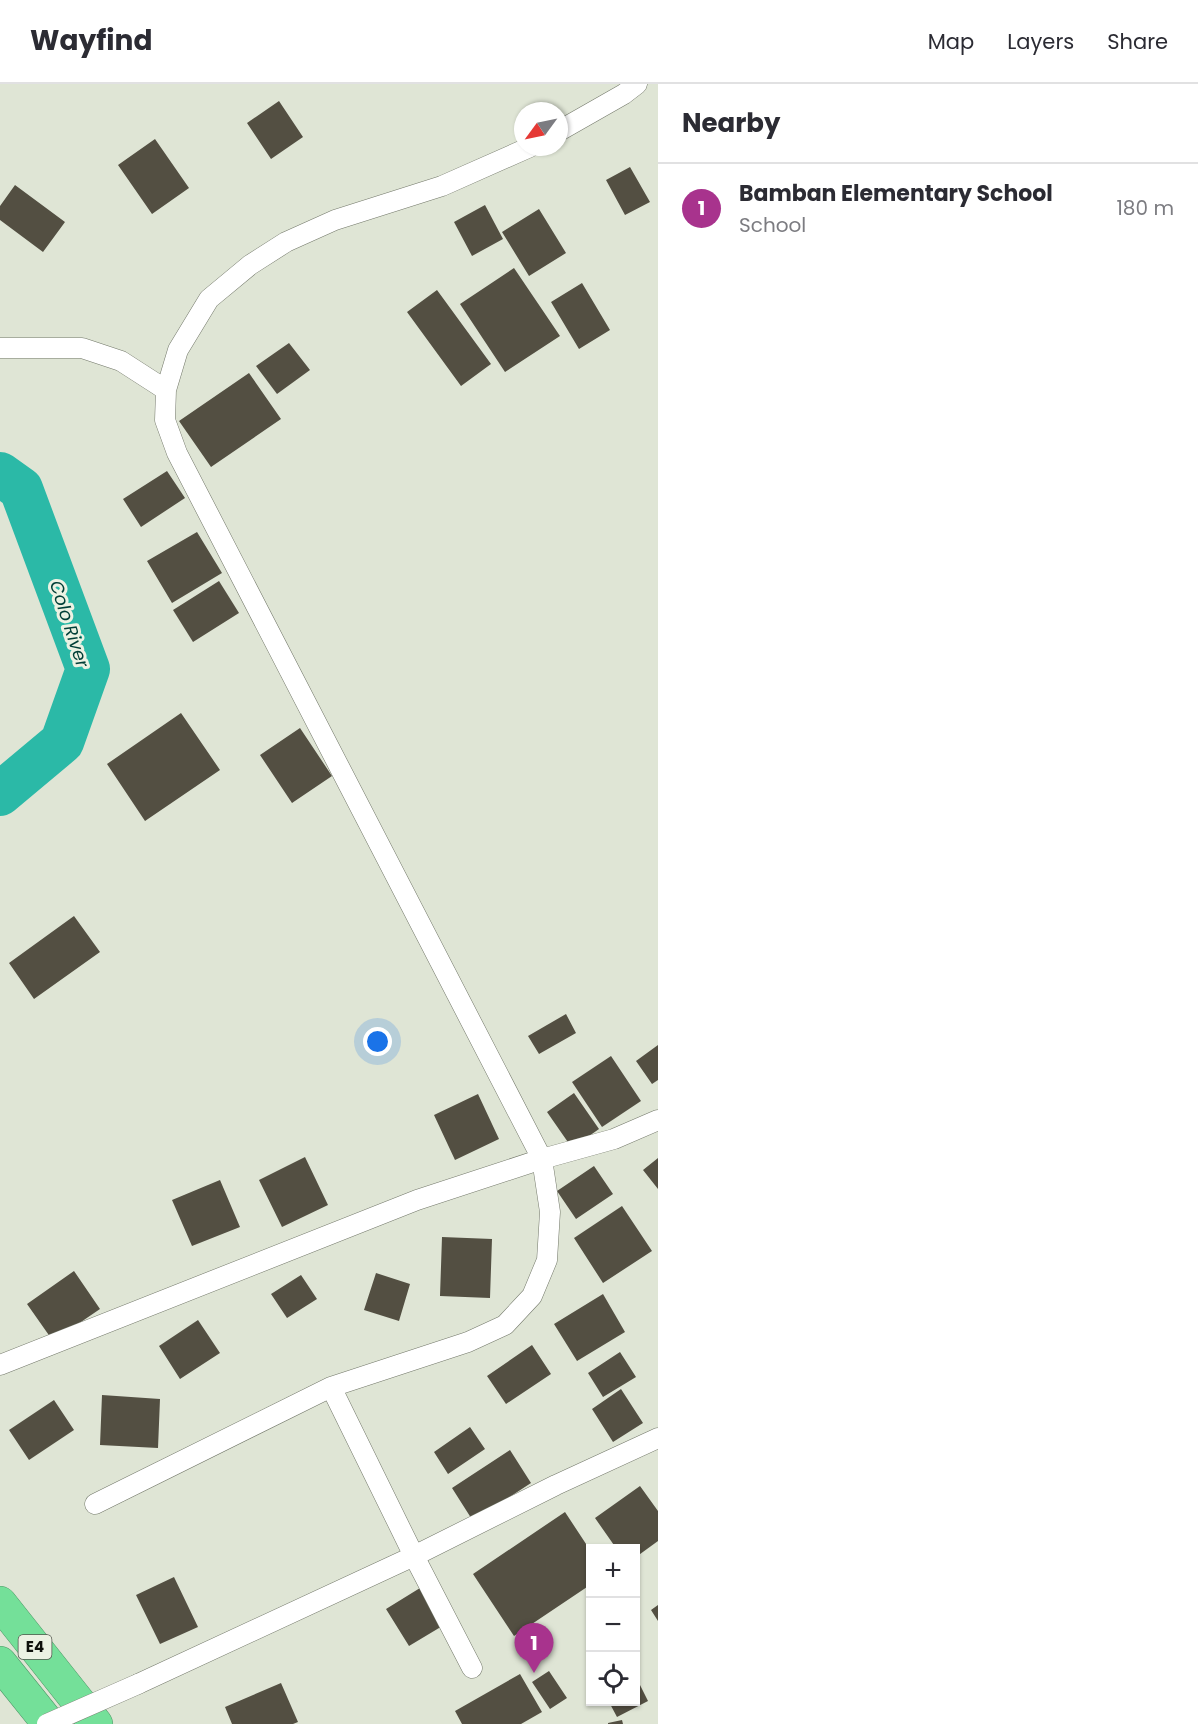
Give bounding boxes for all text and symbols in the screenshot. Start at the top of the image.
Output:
text: Wayfind [30,21,152,60]
text: Map [928,27,974,56]
text: Layers [1007,27,1074,56]
text: Share [1107,27,1168,56]
north arrow [514,102,568,156]
text: Nearby [682,105,780,141]
text: Bamban Elementary School [739,178,1053,209]
text: 1 [698,194,705,222]
text: 180 m [1116,194,1174,222]
text: School [739,211,806,239]
water label: Colo River [44,577,96,672]
your location [363,1027,392,1056]
map controls [586,1544,640,1706]
button: + [586,1544,640,1598]
button: − [586,1598,640,1652]
pin: 1 [514,1624,554,1673]
road number: E4 [18,1635,51,1659]
button: locate [586,1652,640,1706]

